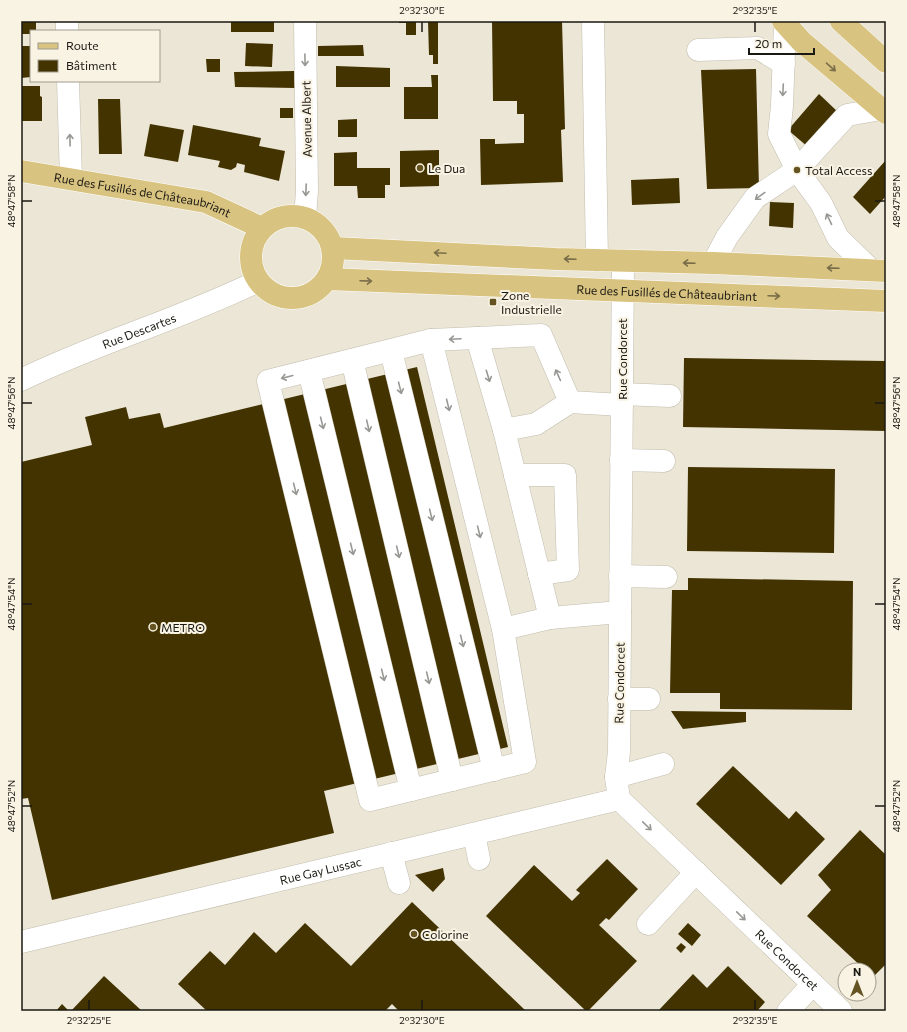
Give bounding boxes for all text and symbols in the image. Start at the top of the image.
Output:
text: 2°32'30"E [399,4,445,16]
text: 2°32'35"E [733,4,777,16]
legend [30,30,160,82]
scale bar [749,30,814,56]
text: 20 m [755,36,782,50]
text: Route [66,38,99,52]
one-way arrow [301,53,309,66]
text: Bâtiment [66,58,117,72]
one-way arrow [826,62,837,71]
street label: Avenue Albert [298,80,314,158]
one-way arrow [779,83,786,96]
one-way arrow [66,134,74,147]
place label: Le Dua [428,161,465,175]
marker: Le Dua [415,163,425,173]
place label: Total Access [805,163,873,177]
marker: Total Access [792,165,802,175]
street label: Rue des Fusillés de Châteaubriant [53,170,233,220]
text: 48°47'58"N [5,175,17,227]
text: 48°47'58"N [890,175,902,227]
one-way arrow [303,183,310,196]
one-way arrow [755,191,766,200]
one-way arrow [825,214,832,226]
one-way arrow [434,250,447,257]
one-way arrow [564,256,577,263]
one-way arrow [683,259,696,267]
one-way arrow [827,264,840,272]
one-way arrow [359,277,372,285]
street label: Rue des Fusillés de Châteaubriant [576,282,757,303]
place label: Zone Industrielle [501,288,562,316]
one-way arrow [767,292,780,300]
marker: Zone Industrielle [488,297,498,307]
street label: Rue Descartes [100,310,178,351]
street label: Rue Condorcet [615,318,629,400]
one-way arrow [449,336,462,343]
one-way arrow [485,369,492,382]
one-way arrow [554,369,562,381]
one-way arrow [281,373,294,381]
text: 48°47'56"N [5,377,17,429]
text: 48°47'56"N [890,377,902,429]
one-way arrow [397,382,404,395]
one-way arrow [444,399,452,412]
one-way arrow [318,416,326,429]
one-way arrow [364,419,372,432]
one-way arrow [291,482,299,495]
one-way arrow [428,508,435,521]
one-way arrow [476,525,483,538]
one-way arrow [349,542,357,555]
one-way arrow [394,545,402,558]
text: 48°47'54"N [5,578,17,630]
text: 48°47'54"N [890,578,902,630]
place label: METRO [161,620,205,634]
marker: METRO [148,622,158,632]
one-way arrow [459,634,467,647]
street label: Rue Condorcet [611,642,627,724]
one-way arrow [380,669,387,682]
one-way arrow [424,672,432,685]
text: 48°47'52"N [5,780,17,832]
text: 48°47'52"N [890,780,902,832]
one-way arrow [642,821,652,831]
street label: Rue Gay Lussac [278,854,363,887]
one-way arrow [736,911,746,921]
street label: Rue Condorcet [753,926,822,993]
place label: Colorine [422,927,469,941]
marker: Colorine [409,929,419,939]
north arrow [837,962,877,1002]
text: N [853,965,861,978]
text: 2°32'25"E [67,1014,111,1026]
text: 2°32'30"E [399,1014,445,1026]
text: 2°32'35"E [733,1014,777,1026]

